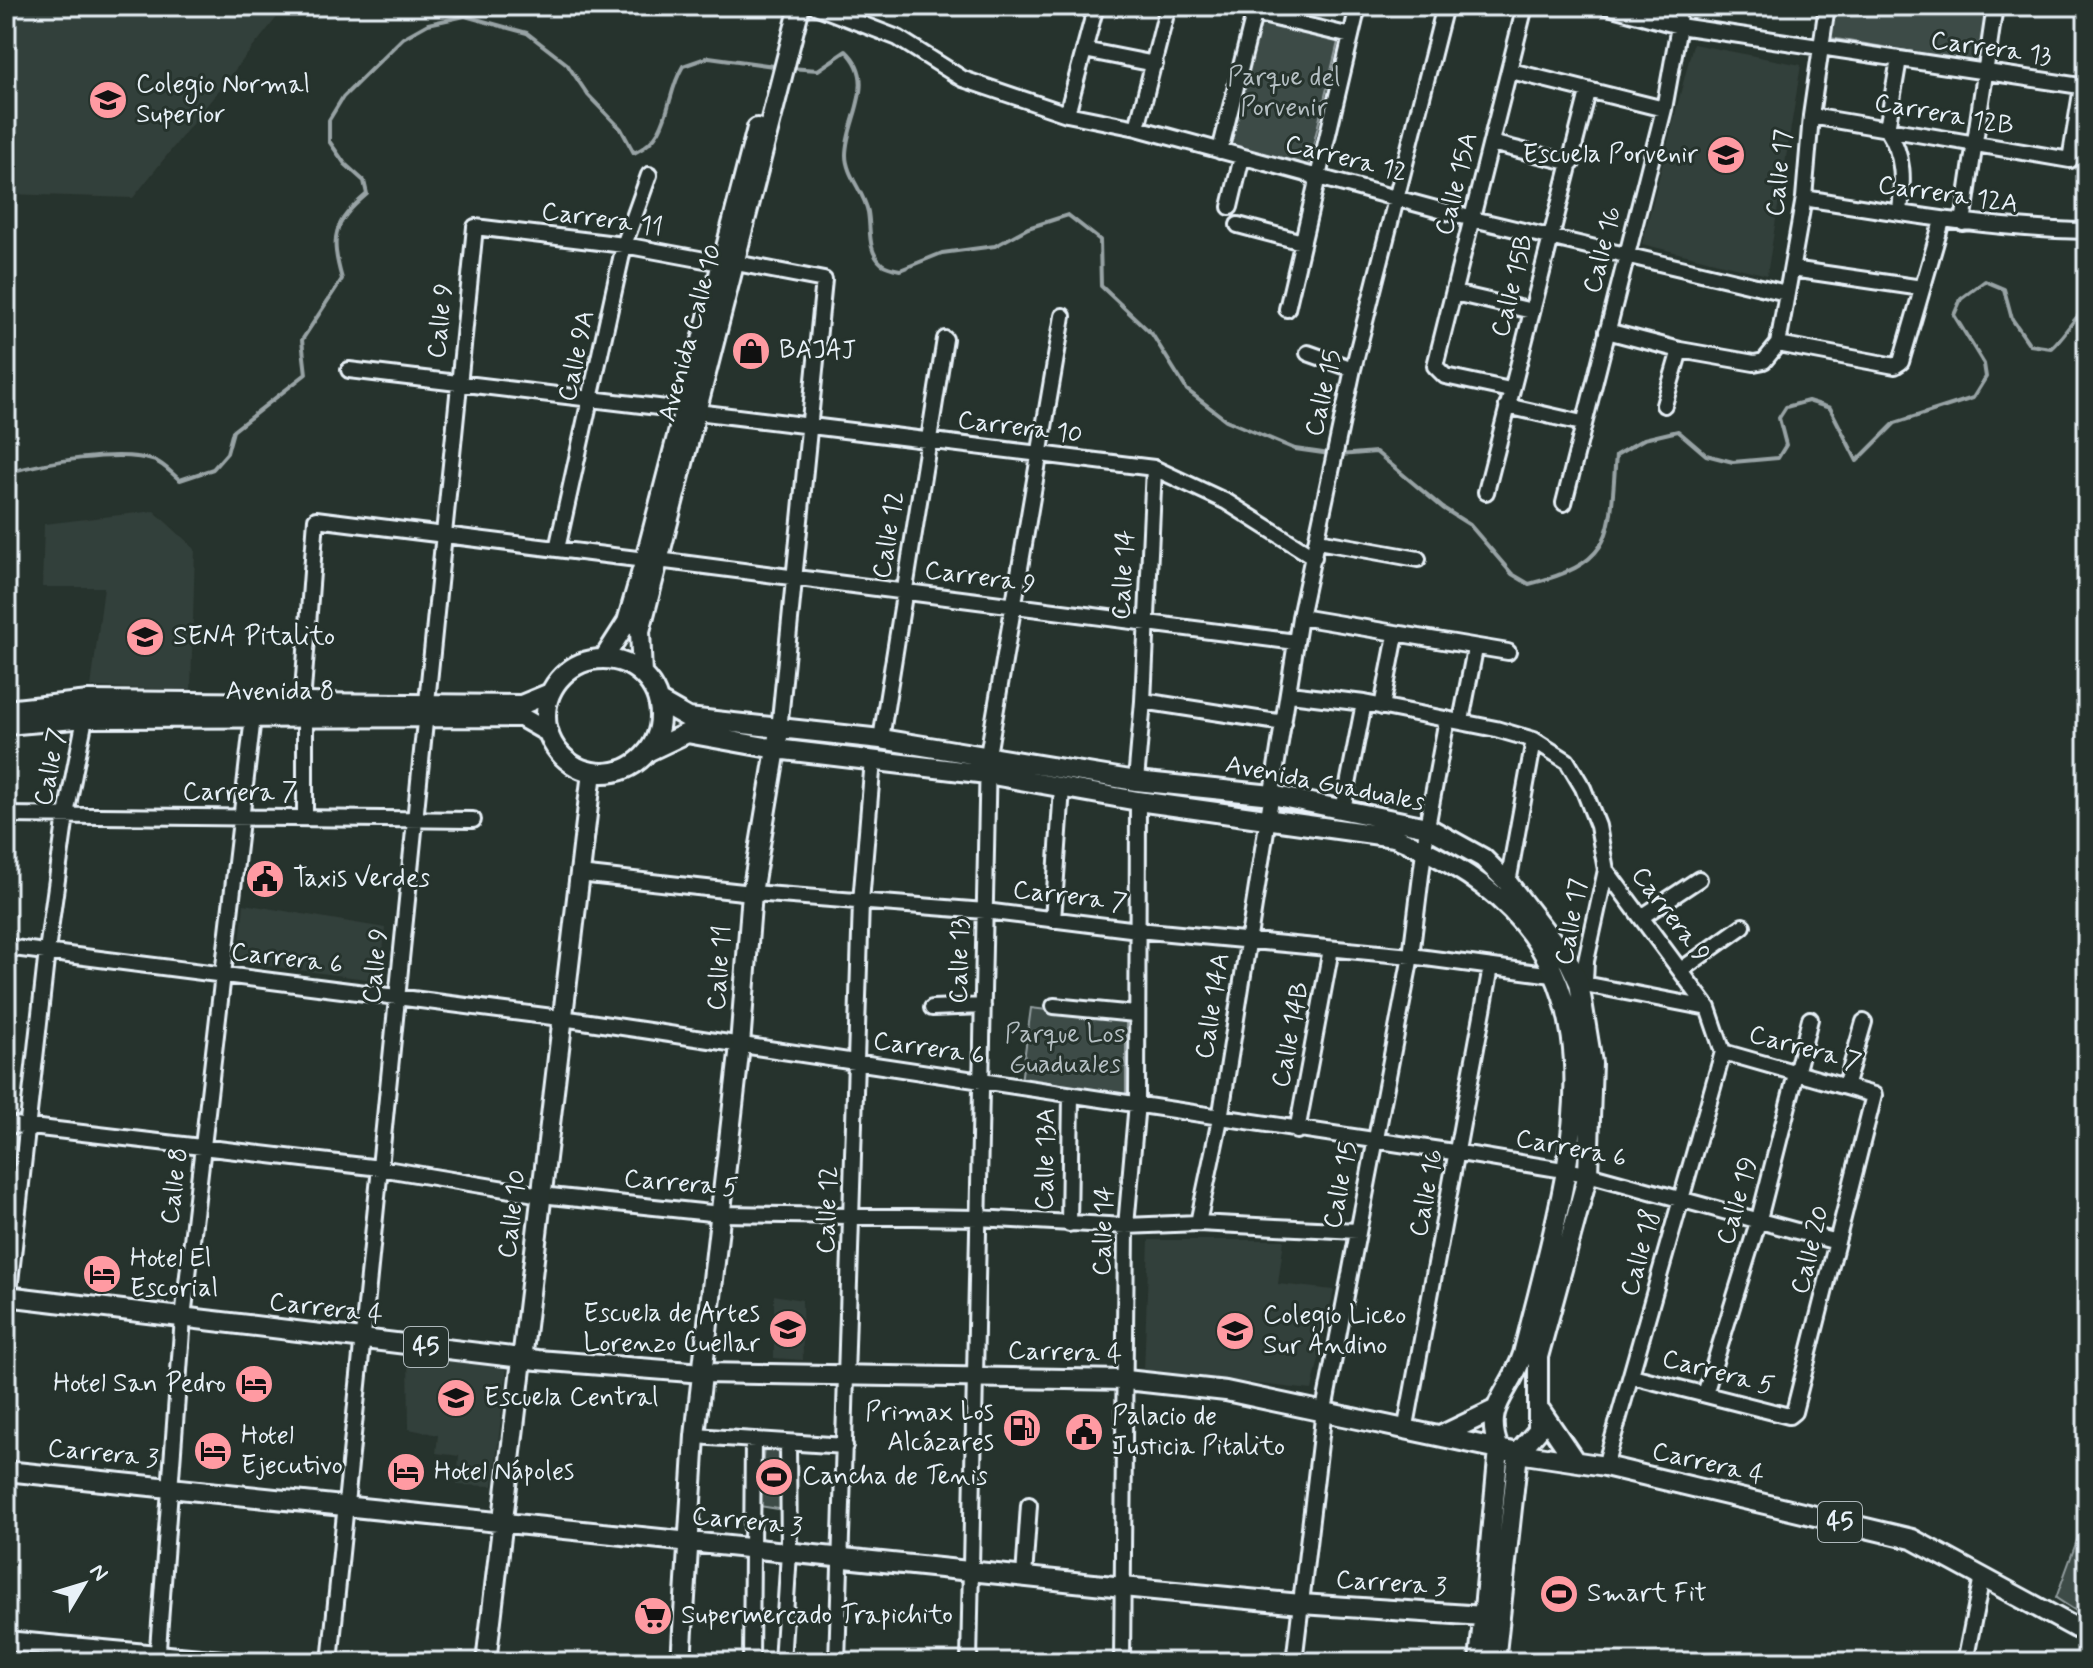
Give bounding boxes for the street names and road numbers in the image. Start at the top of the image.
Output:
street label: Carrera 13 [1928,24,2054,74]
street label: Carrera 12B [1872,86,2016,144]
street label: Carrera 12 [1281,127,1411,191]
street label: Calle 17 [1759,128,1801,218]
street label: Calle 15A [1428,129,1486,239]
street label: Carrera 12A [1875,168,2021,222]
street label: Carrera 11 [539,195,665,245]
street label: Calle 16 [1576,203,1630,297]
street label: Calle 15B [1484,231,1542,341]
street label: Avenida Calle 10 [651,240,731,426]
street label: Calle 9 [420,282,462,360]
street label: Calle 9A [551,307,603,405]
street label: Calle 15 [1297,346,1351,440]
street label: Carrera 10 [955,403,1085,453]
street label: Calle 12 [865,489,913,581]
street label: Calle 14 [1105,529,1143,621]
street label: Carrera 9 [922,553,1038,603]
street label: Avenida 8 [226,675,334,709]
street label: Calle 7 [27,725,75,809]
street label: Avenida Guaduales [1222,748,1428,820]
street label: Carrera 7 [182,776,298,810]
street label: Carrera 9 [1623,860,1717,970]
street label: Carrera 7 [1011,873,1129,921]
street label: Calle 17 [1548,876,1596,968]
street label: Calle 13 [942,918,978,1004]
street label: Calle 11 [700,924,740,1012]
street label: Calle 9 [355,927,397,1005]
street label: Carrera 6 [229,935,345,983]
street label: Calle 14A [1188,950,1238,1062]
street label: Calle 14B [1264,979,1318,1091]
street label: Carrera 7 [1745,1018,1865,1080]
street label: Carrera 6 [871,1024,987,1074]
street label: Calle 13A [1028,1107,1064,1211]
street label: Carrera 6 [1512,1122,1630,1176]
street label: Calle 15 [1316,1138,1366,1232]
street label: Calle 8 [153,1145,197,1227]
street label: Calle 16 [1402,1146,1452,1240]
street label: Calle 19 [1709,1153,1767,1249]
street label: Carrera 5 [622,1162,740,1206]
street label: Calle 12 [809,1165,847,1255]
street label: Calle 10 [491,1168,535,1260]
street label: Calle 14 [1085,1185,1123,1277]
street label: Calle 20 [1784,1202,1838,1298]
street label: Calle 18 [1613,1206,1669,1300]
street label: Carrera 4 [267,1285,385,1333]
road number: 45 [404,1327,448,1367]
street label: Carrera 4 [1007,1334,1123,1372]
street label: Carrera 5 [1658,1342,1778,1404]
street label: Carrera 3 [46,1431,160,1477]
street label: Carrera 4 [1648,1435,1768,1493]
street label: Carrera 3 [690,1499,804,1545]
road number: 45 [1818,1502,1862,1542]
street label: Carrera 3 [1334,1563,1448,1605]

